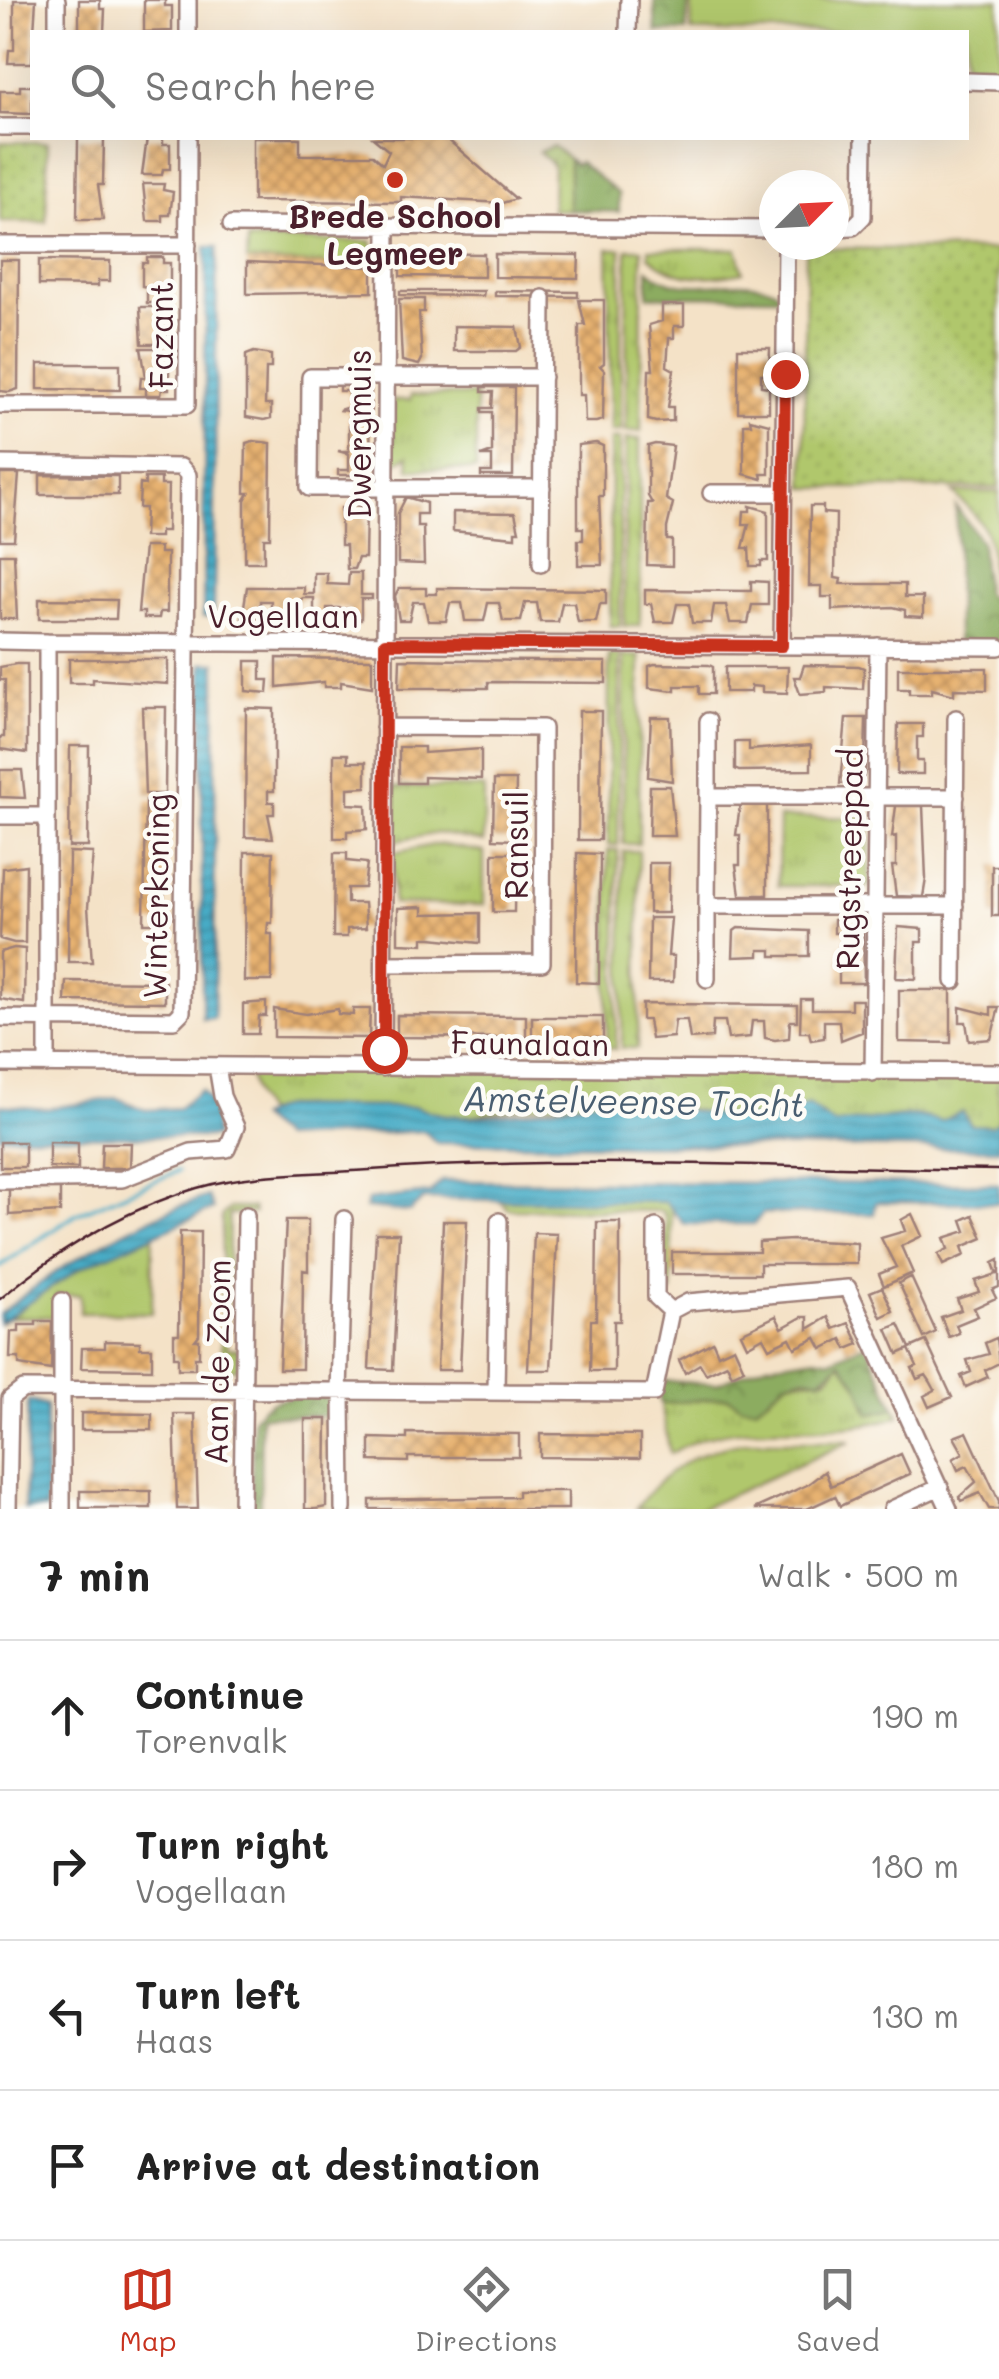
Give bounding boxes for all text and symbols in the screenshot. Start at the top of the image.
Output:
search box [30,30,969,140]
icon: search [65,58,120,113]
text: Search here [145,60,376,110]
marker: Brede School Legmeer [384,169,406,191]
north arrow [759,170,849,260]
place label: Brede School Legmeer [288,194,502,273]
street label: Fazant [139,281,181,389]
street label: Dwergmuis [337,349,379,519]
route end [763,352,809,398]
street label: Vogellaan [207,594,359,636]
street label: Rugstreeppad [825,748,871,970]
street label: Ransuil [494,790,536,900]
street label: Winterkoning [132,793,178,999]
street label: Faunalaan [450,1020,610,1064]
route start [362,1028,408,1074]
water label: Amstelveense Tocht [463,1074,805,1126]
street label: Aan de Zoom [193,1259,239,1465]
text: 7 min [40,1547,150,1602]
text: Walk · 500 m [758,1553,959,1595]
text: Continue [135,1669,304,1719]
icon: ahead [40,1688,95,1743]
text: 190 m [870,1694,959,1736]
text: Torenvalk [135,1719,287,1761]
text: Turn right [135,1819,329,1869]
icon: right [40,1838,95,1893]
text: 180 m [870,1844,959,1886]
text: Vogellaan [135,1869,287,1911]
text: Turn left [135,1969,301,2019]
icon: left [40,1988,95,2043]
text: 130 m [870,1994,959,2036]
text: Haas [135,2019,213,2061]
icon: arrive [40,2138,95,2193]
text: Arrive at destination [135,2140,540,2190]
tab: Map [119,2262,176,2358]
tab: Directions [415,2262,558,2358]
tab: Saved [796,2262,880,2358]

